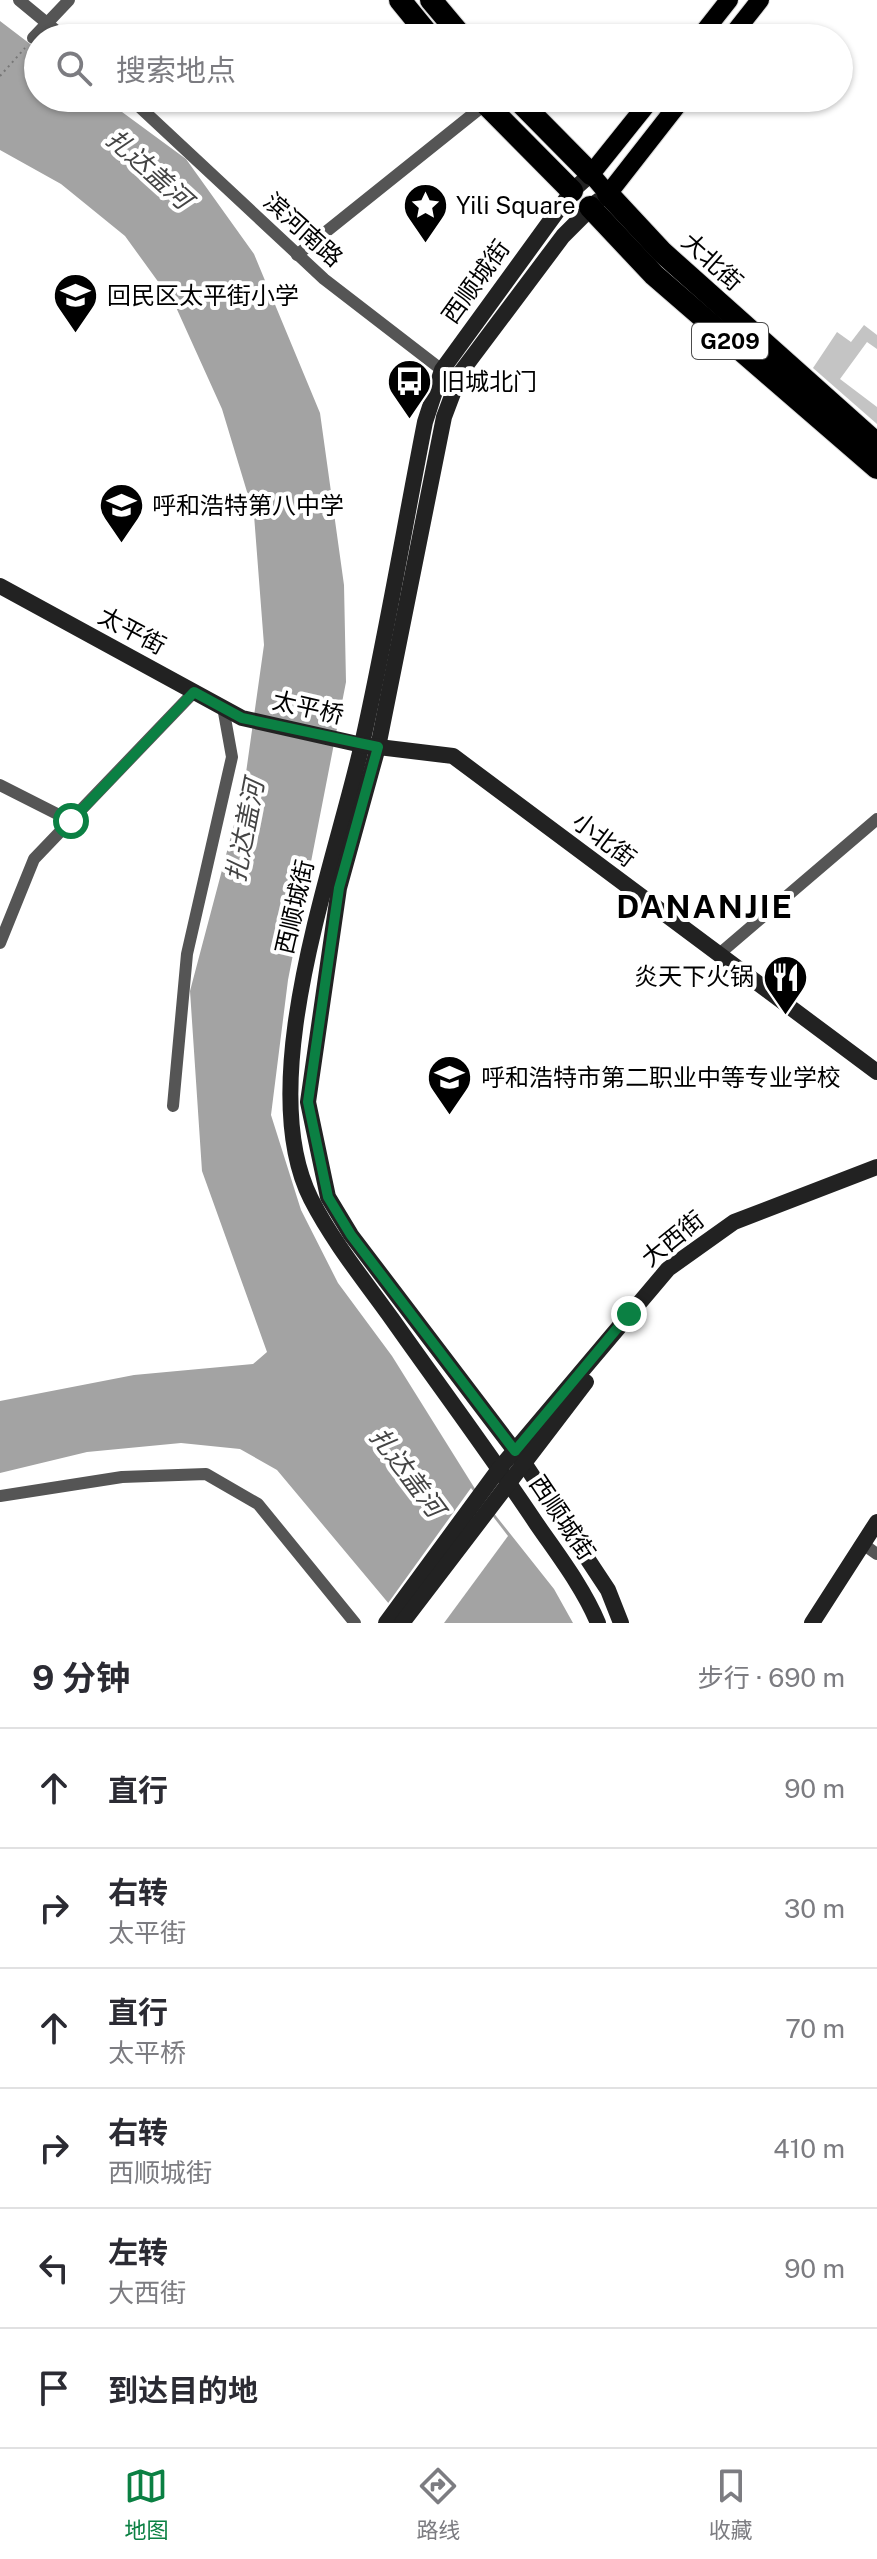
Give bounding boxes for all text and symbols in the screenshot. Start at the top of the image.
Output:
search box [24,24,853,112]
icon: search [52,46,96,90]
text: 搜索地点 [116,52,236,88]
water label: 扎达盖河 [100,122,202,218]
place icon: Yili Square [401,182,449,245]
street label: 滨河南路 [259,187,349,272]
place label: Yili Square [456,191,576,219]
street label: 大北街 [677,227,749,296]
street label: 西顺城街 [436,234,515,328]
school or university icon: 回民区太平街小学 [52,272,100,335]
place label: 回民区太平街小学 [107,281,299,309]
road number: G209 [692,323,768,359]
bus stop icon: 旧城北门 [386,358,434,421]
place label: 旧城北门 [441,367,537,395]
school or university icon: 呼和浩特第八中学 [97,482,145,545]
place label: 呼和浩特第八中学 [152,491,344,519]
street label: 太平街 [94,601,171,659]
street label: 太平桥 [270,685,346,729]
water label: 扎达盖河 [219,772,271,885]
route start [53,803,89,839]
street label: 小北街 [567,806,642,872]
street label: 西顺城街 [270,857,318,957]
district label: DANANJIE [616,888,794,925]
restaurant icon: 炎天下火锅 [761,953,809,1016]
place label: 炎天下火锅 [634,962,754,990]
school or university icon: 呼和浩特市第二职业中等专业学校 [426,1054,474,1117]
place label: 呼和浩特市第二职业中等专业学校 [481,1063,841,1091]
street label: 大西街 [636,1205,709,1272]
route end [611,1296,647,1332]
water label: 扎达盖河 [364,1421,454,1527]
street label: 西顺城街 [524,1470,601,1565]
text: 9 分钟 [32,1658,130,1698]
text: 步行 · 690 m [698,1662,845,1693]
icon: ahead [32,1766,76,1810]
text: 直行 [108,1772,168,1808]
text: 90 m [784,1773,845,1804]
text: 右转 [108,1874,168,1910]
icon: right [32,1886,76,1930]
text: 30 m [784,1893,845,1924]
text: 太平街 [108,1917,186,1948]
text: 直行 [108,1994,168,2030]
icon: ahead [32,2006,76,2050]
text: 70 m [785,2013,845,2044]
text: 太平桥 [108,2037,186,2068]
text: 右转 [108,2114,168,2150]
icon: right [32,2126,76,2170]
text: 410 m [773,2133,845,2164]
text: 西顺城街 [108,2157,212,2188]
text: 左转 [108,2234,168,2270]
icon: left [32,2246,76,2290]
text: 90 m [784,2253,845,2284]
text: 大西街 [108,2277,186,2308]
icon: arrive [32,2366,76,2410]
text: 到达目的地 [108,2372,258,2408]
tab: 地图 [124,2464,168,2544]
tab: 路线 [416,2464,461,2544]
tab: 收藏 [709,2464,753,2544]

